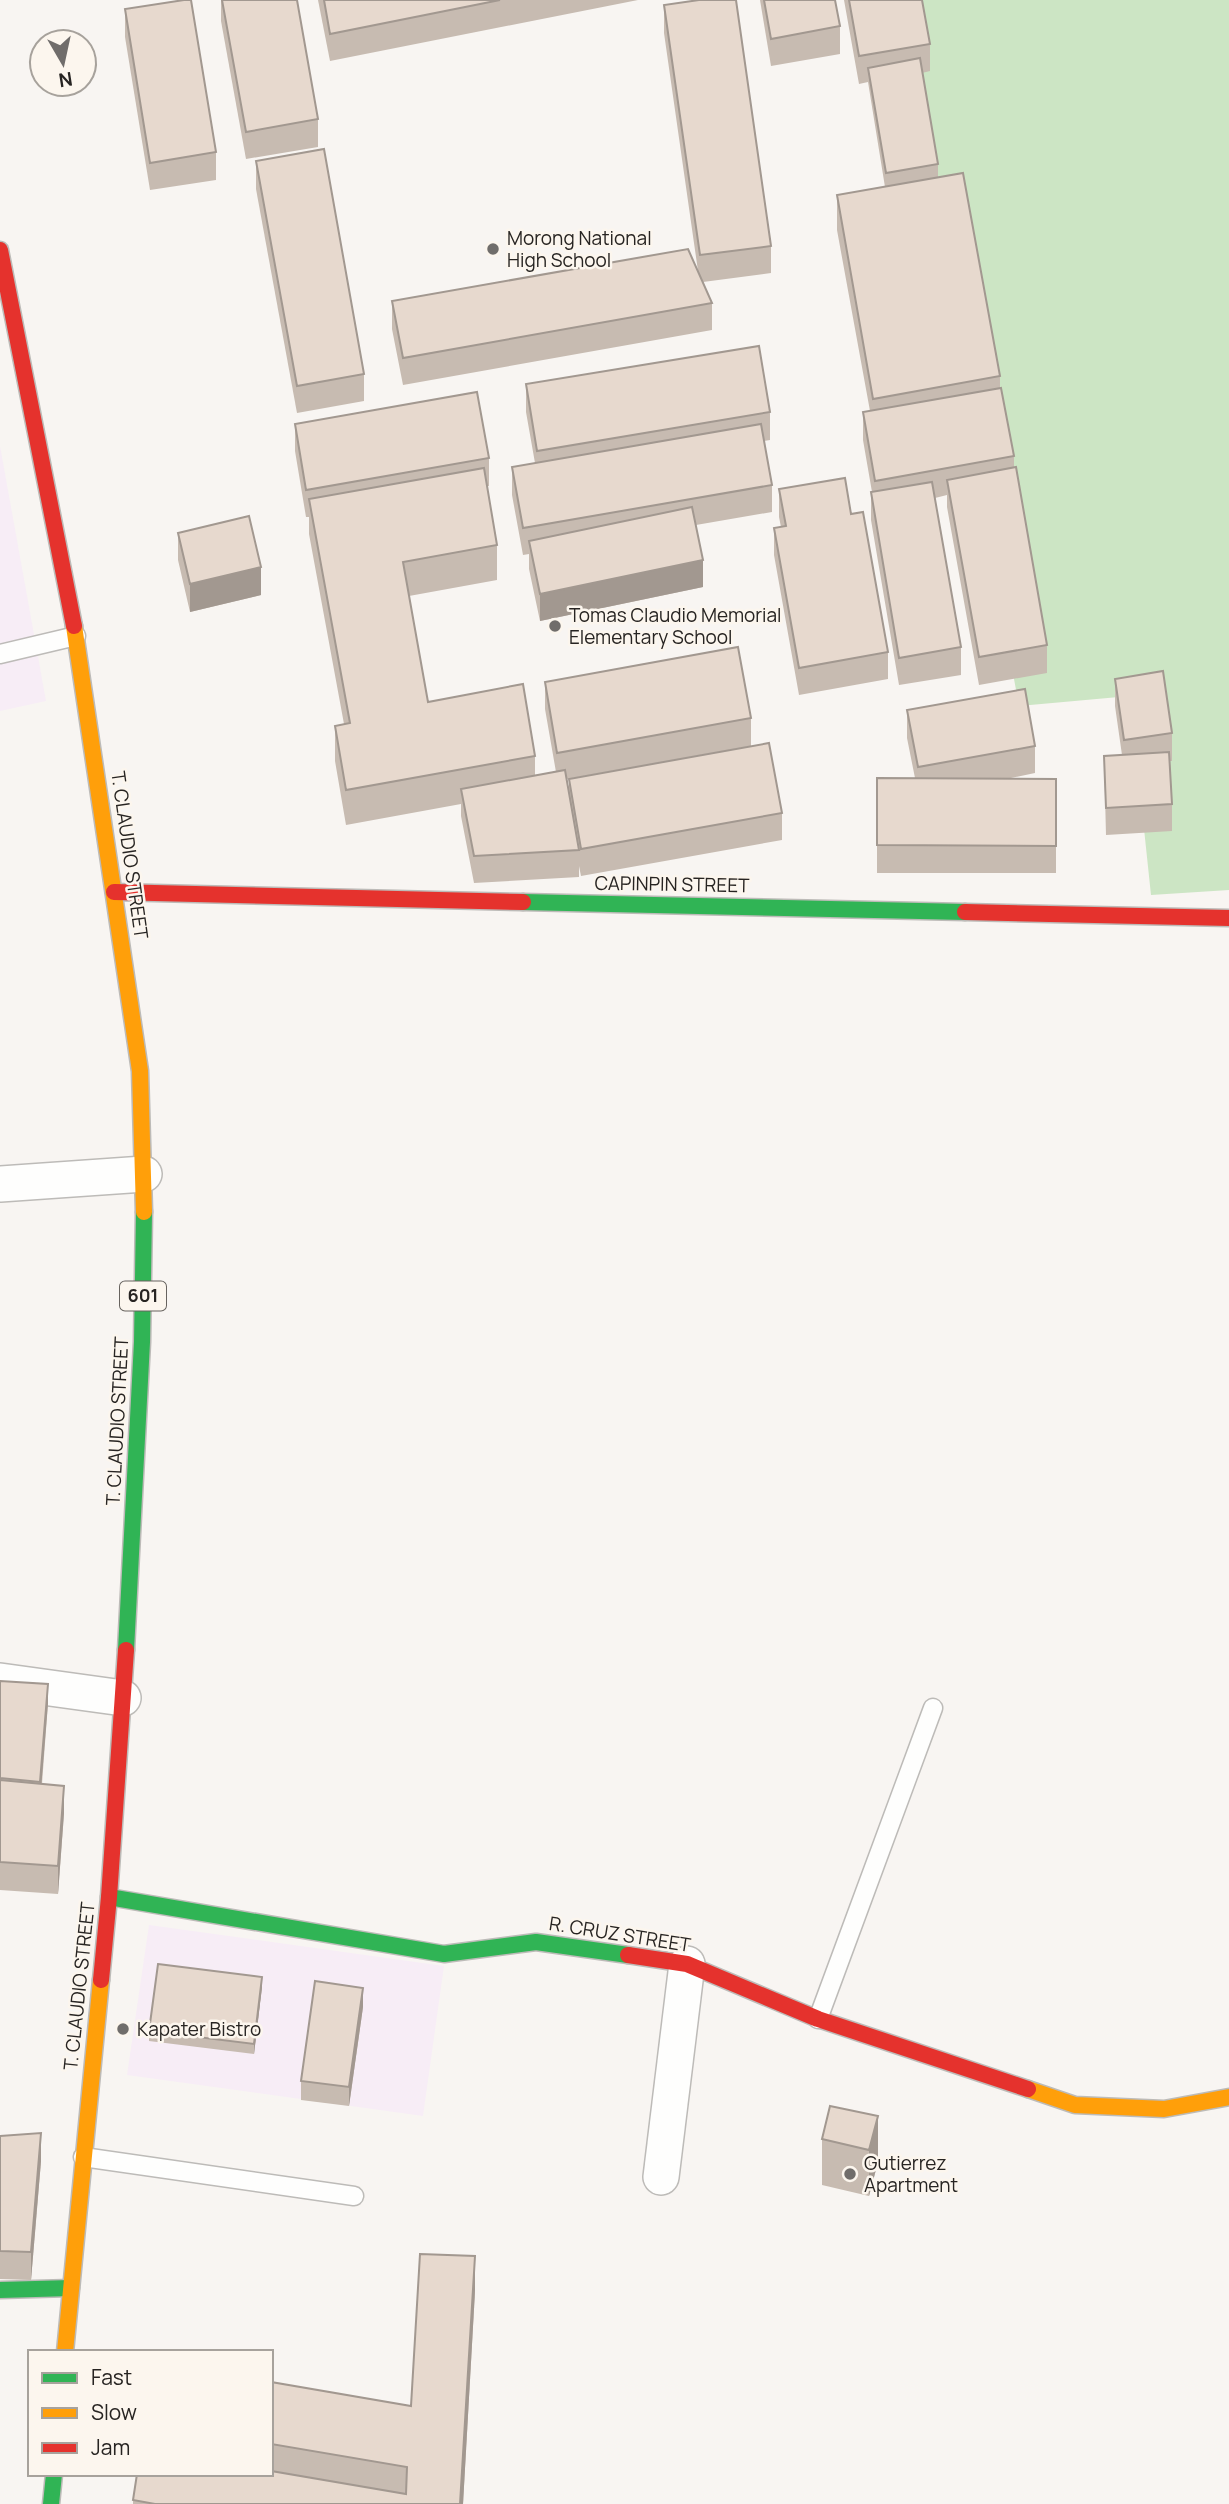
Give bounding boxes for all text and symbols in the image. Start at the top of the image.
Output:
north arrow [28,28,98,98]
text: N [57,66,74,94]
place label: Morong National High School [507,225,652,273]
marker: Morong National High School [485,241,501,257]
place label: Tomas Claudio Memorial Elementary School [569,602,781,650]
marker: Tomas Claudio Memorial Elementary School [547,618,563,634]
street label: T. CLAUDIO STREET [105,769,155,941]
street label: CAPINPIN STREET [594,870,750,898]
road number: 601 [120,1282,166,1310]
street label: T. CLAUDIO STREET [100,1335,134,1506]
street label: T. CLAUDIO STREET [57,1900,101,2071]
street label: R. CRUZ STREET [547,1910,693,1958]
place label: Kapater Bistro [137,2016,261,2042]
marker: Kapater Bistro [115,2021,131,2037]
place label: Gutierrez Apartment [864,2150,958,2198]
marker: Gutierrez Apartment [842,2166,858,2182]
legend [28,2350,273,2476]
text: Fast [91,2363,132,2391]
text: Slow [91,2398,137,2426]
text: Jam [91,2433,130,2461]

